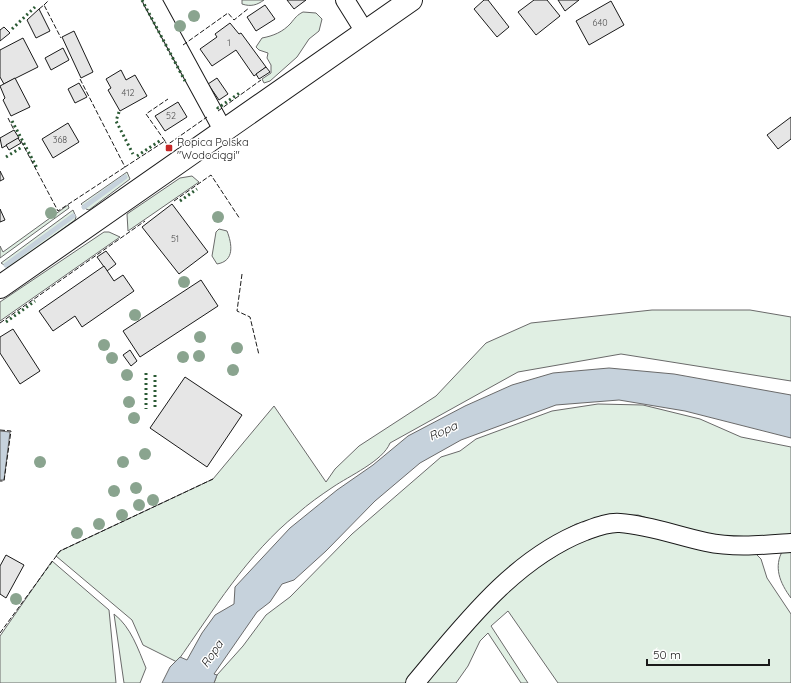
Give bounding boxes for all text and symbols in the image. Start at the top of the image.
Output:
house number: 640 [592,17,608,28]
house number: 1 [227,37,231,48]
house number: 412 [122,87,135,98]
house number: 52 [166,110,176,121]
house number: 368 [53,134,67,145]
place label: Ropica Polska "Wodociągi" [177,135,249,162]
marker: Ropica Polska "Wodociągi" [164,143,174,153]
house number: 51 [171,233,179,244]
water label: Ropa [426,417,460,443]
water label: Ropa [197,637,227,670]
scale bar [647,641,769,667]
text: 50 m [653,647,681,662]

